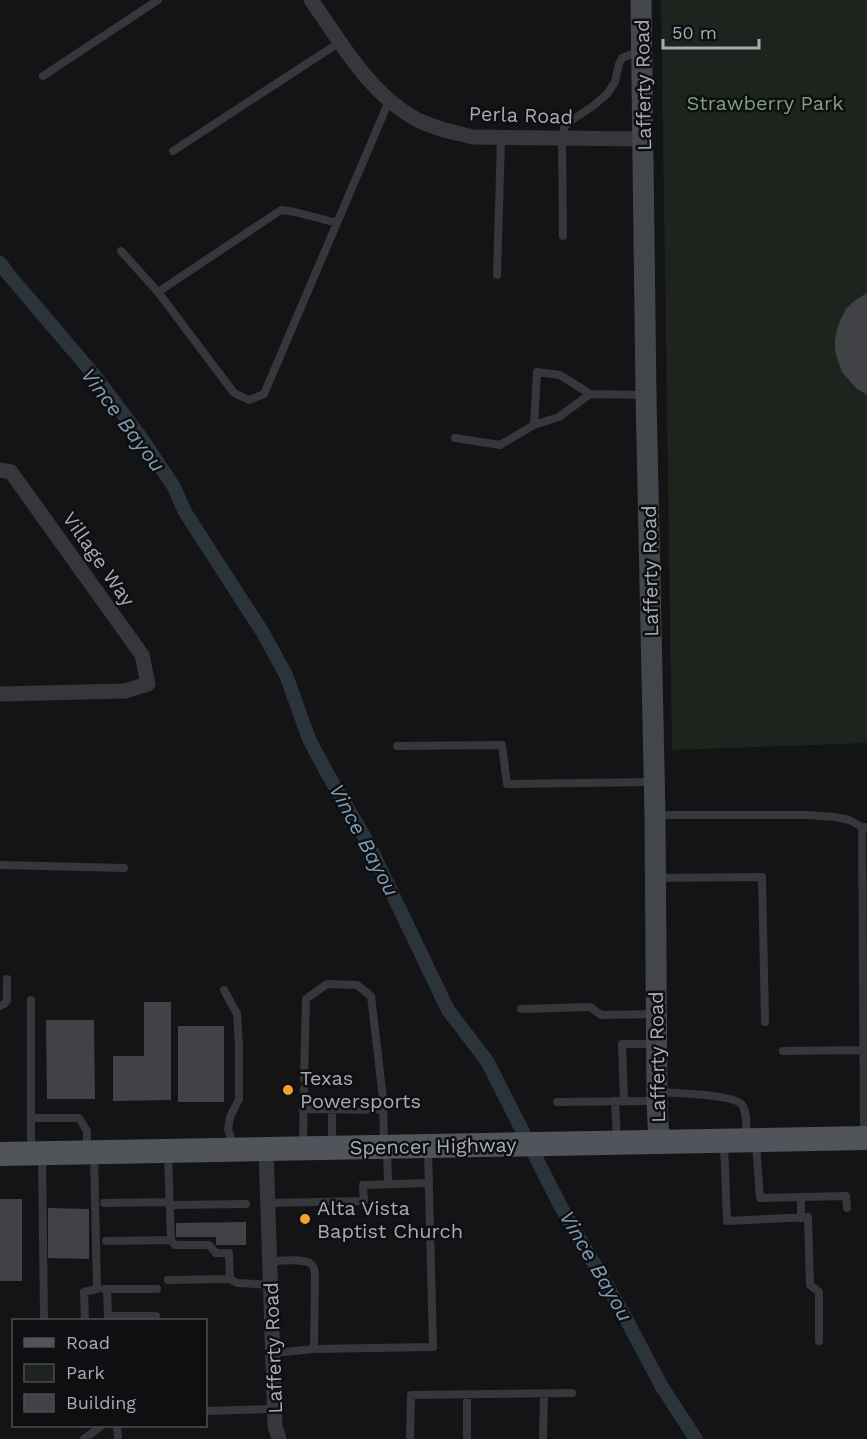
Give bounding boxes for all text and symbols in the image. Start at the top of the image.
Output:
scale bar [663,12,759,50]
street label: Lafferty Road [630,19,656,151]
text: 50 m [672,22,717,43]
park label: Strawberry Park [687,91,843,115]
street label: Perla Road [468,101,574,129]
water label: Vince Bayou [76,363,171,477]
street label: Lafferty Road [637,505,663,637]
street label: Village Way [58,507,141,611]
water label: Vince Bayou [324,779,405,900]
street label: Lafferty Road [644,991,670,1123]
place label: Texas Powersports [300,1066,421,1113]
marker: Texas Powersports [281,1083,295,1097]
street label: Spencer Highway [349,1133,517,1159]
place label: Alta Vista Baptist Church [317,1196,463,1243]
water label: Vince Bayou [555,1206,638,1326]
marker: Alta Vista Baptist Church [298,1212,312,1226]
street label: Lafferty Road [259,1282,287,1414]
legend [12,1319,207,1427]
text: Road [66,1332,110,1353]
text: Park [66,1362,105,1383]
text: Building [66,1392,136,1413]

